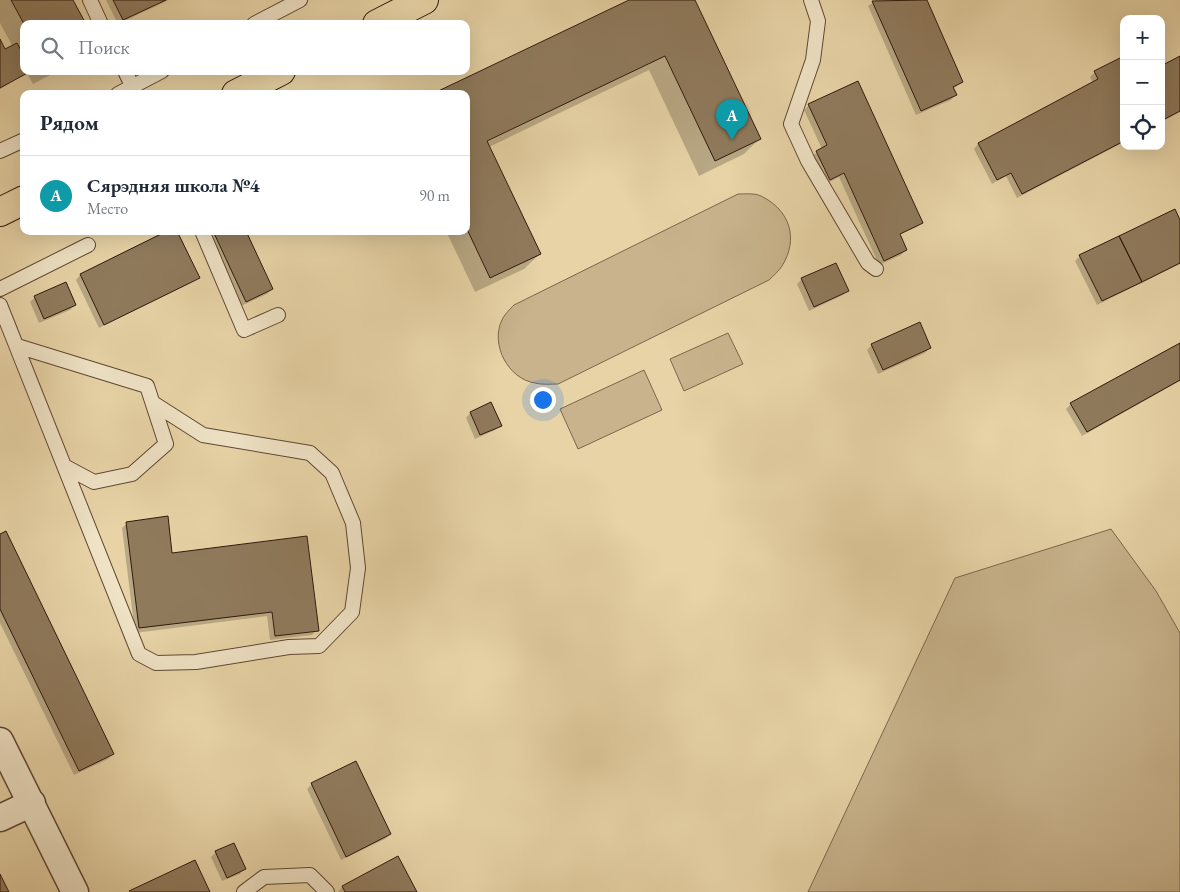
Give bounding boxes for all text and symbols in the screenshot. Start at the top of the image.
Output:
map controls [1120,15,1165,150]
button: + [1120,15,1165,60]
search box [20,20,470,75]
icon: search [38,34,66,62]
text: Поиск [78,35,130,60]
button: − [1120,60,1165,105]
pin: A [716,99,748,140]
button: locate [1120,105,1165,150]
text: Рядом [40,109,99,136]
text: Сярэдняя школа №4 [87,173,260,198]
text: A [50,185,62,206]
text: 90 m [419,185,450,206]
text: Место [87,198,128,219]
your location [530,387,556,413]

